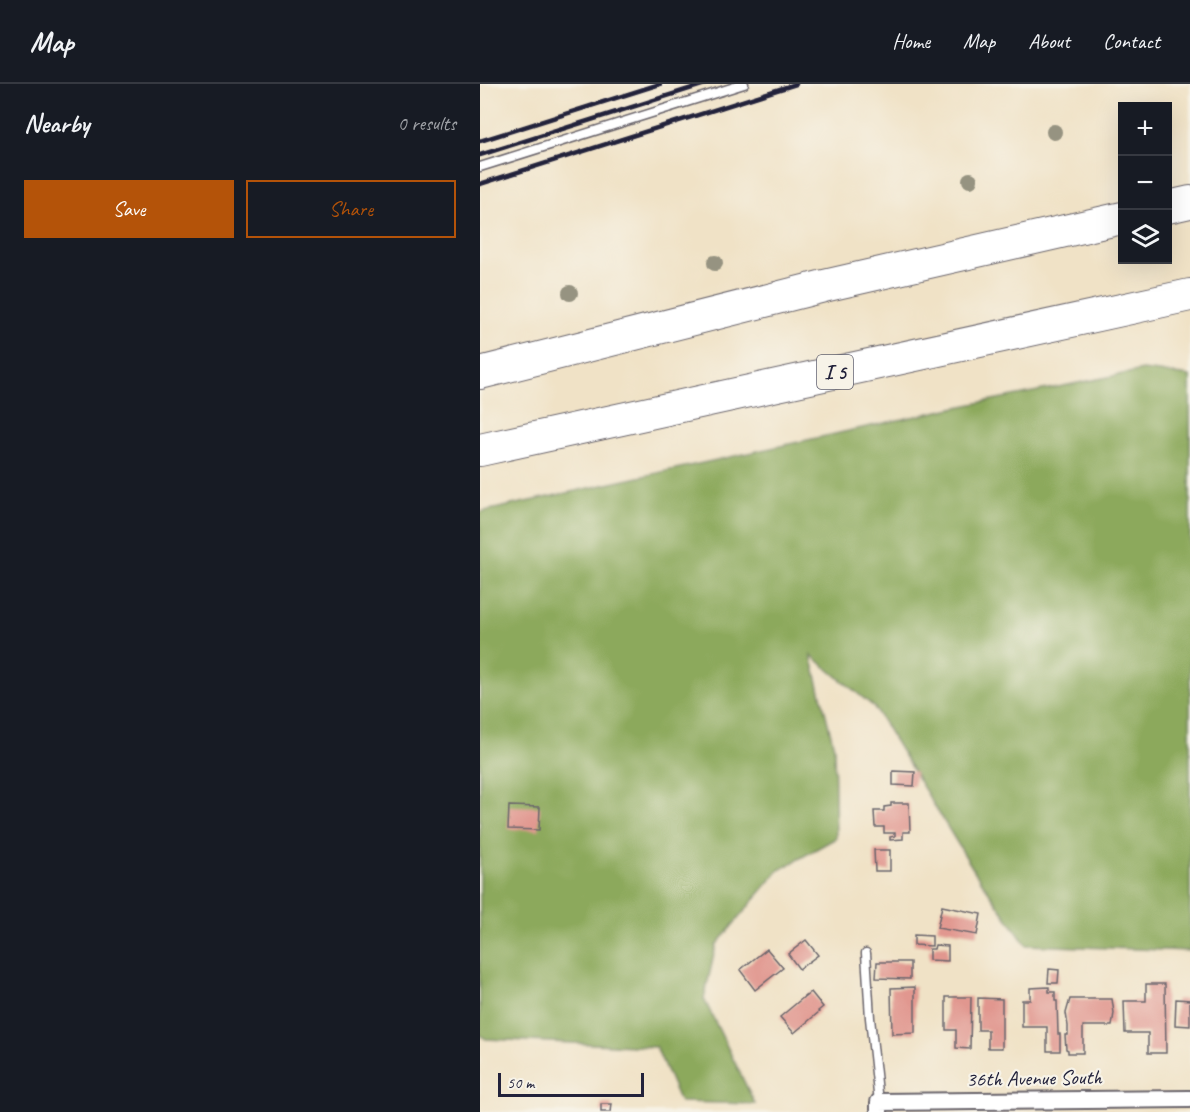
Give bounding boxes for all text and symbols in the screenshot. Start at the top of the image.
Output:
text: Map [30,24,73,59]
text: Home [892,28,930,54]
text: Map [963,28,995,54]
text: About [1028,28,1070,54]
text: Contact [1103,28,1160,54]
map controls [1118,102,1172,264]
button: + [1118,102,1172,156]
text: Nearby [24,107,89,140]
text: 0 results [397,111,456,136]
button: − [1118,156,1172,210]
button: Save [24,180,234,238]
button: Share [246,180,456,238]
button: layers [1118,210,1172,264]
road number: I 5 [817,355,853,389]
street label: 36th Avenue South [966,1064,1103,1092]
scale bar [498,1070,644,1098]
text: 50 m [507,1073,534,1093]

